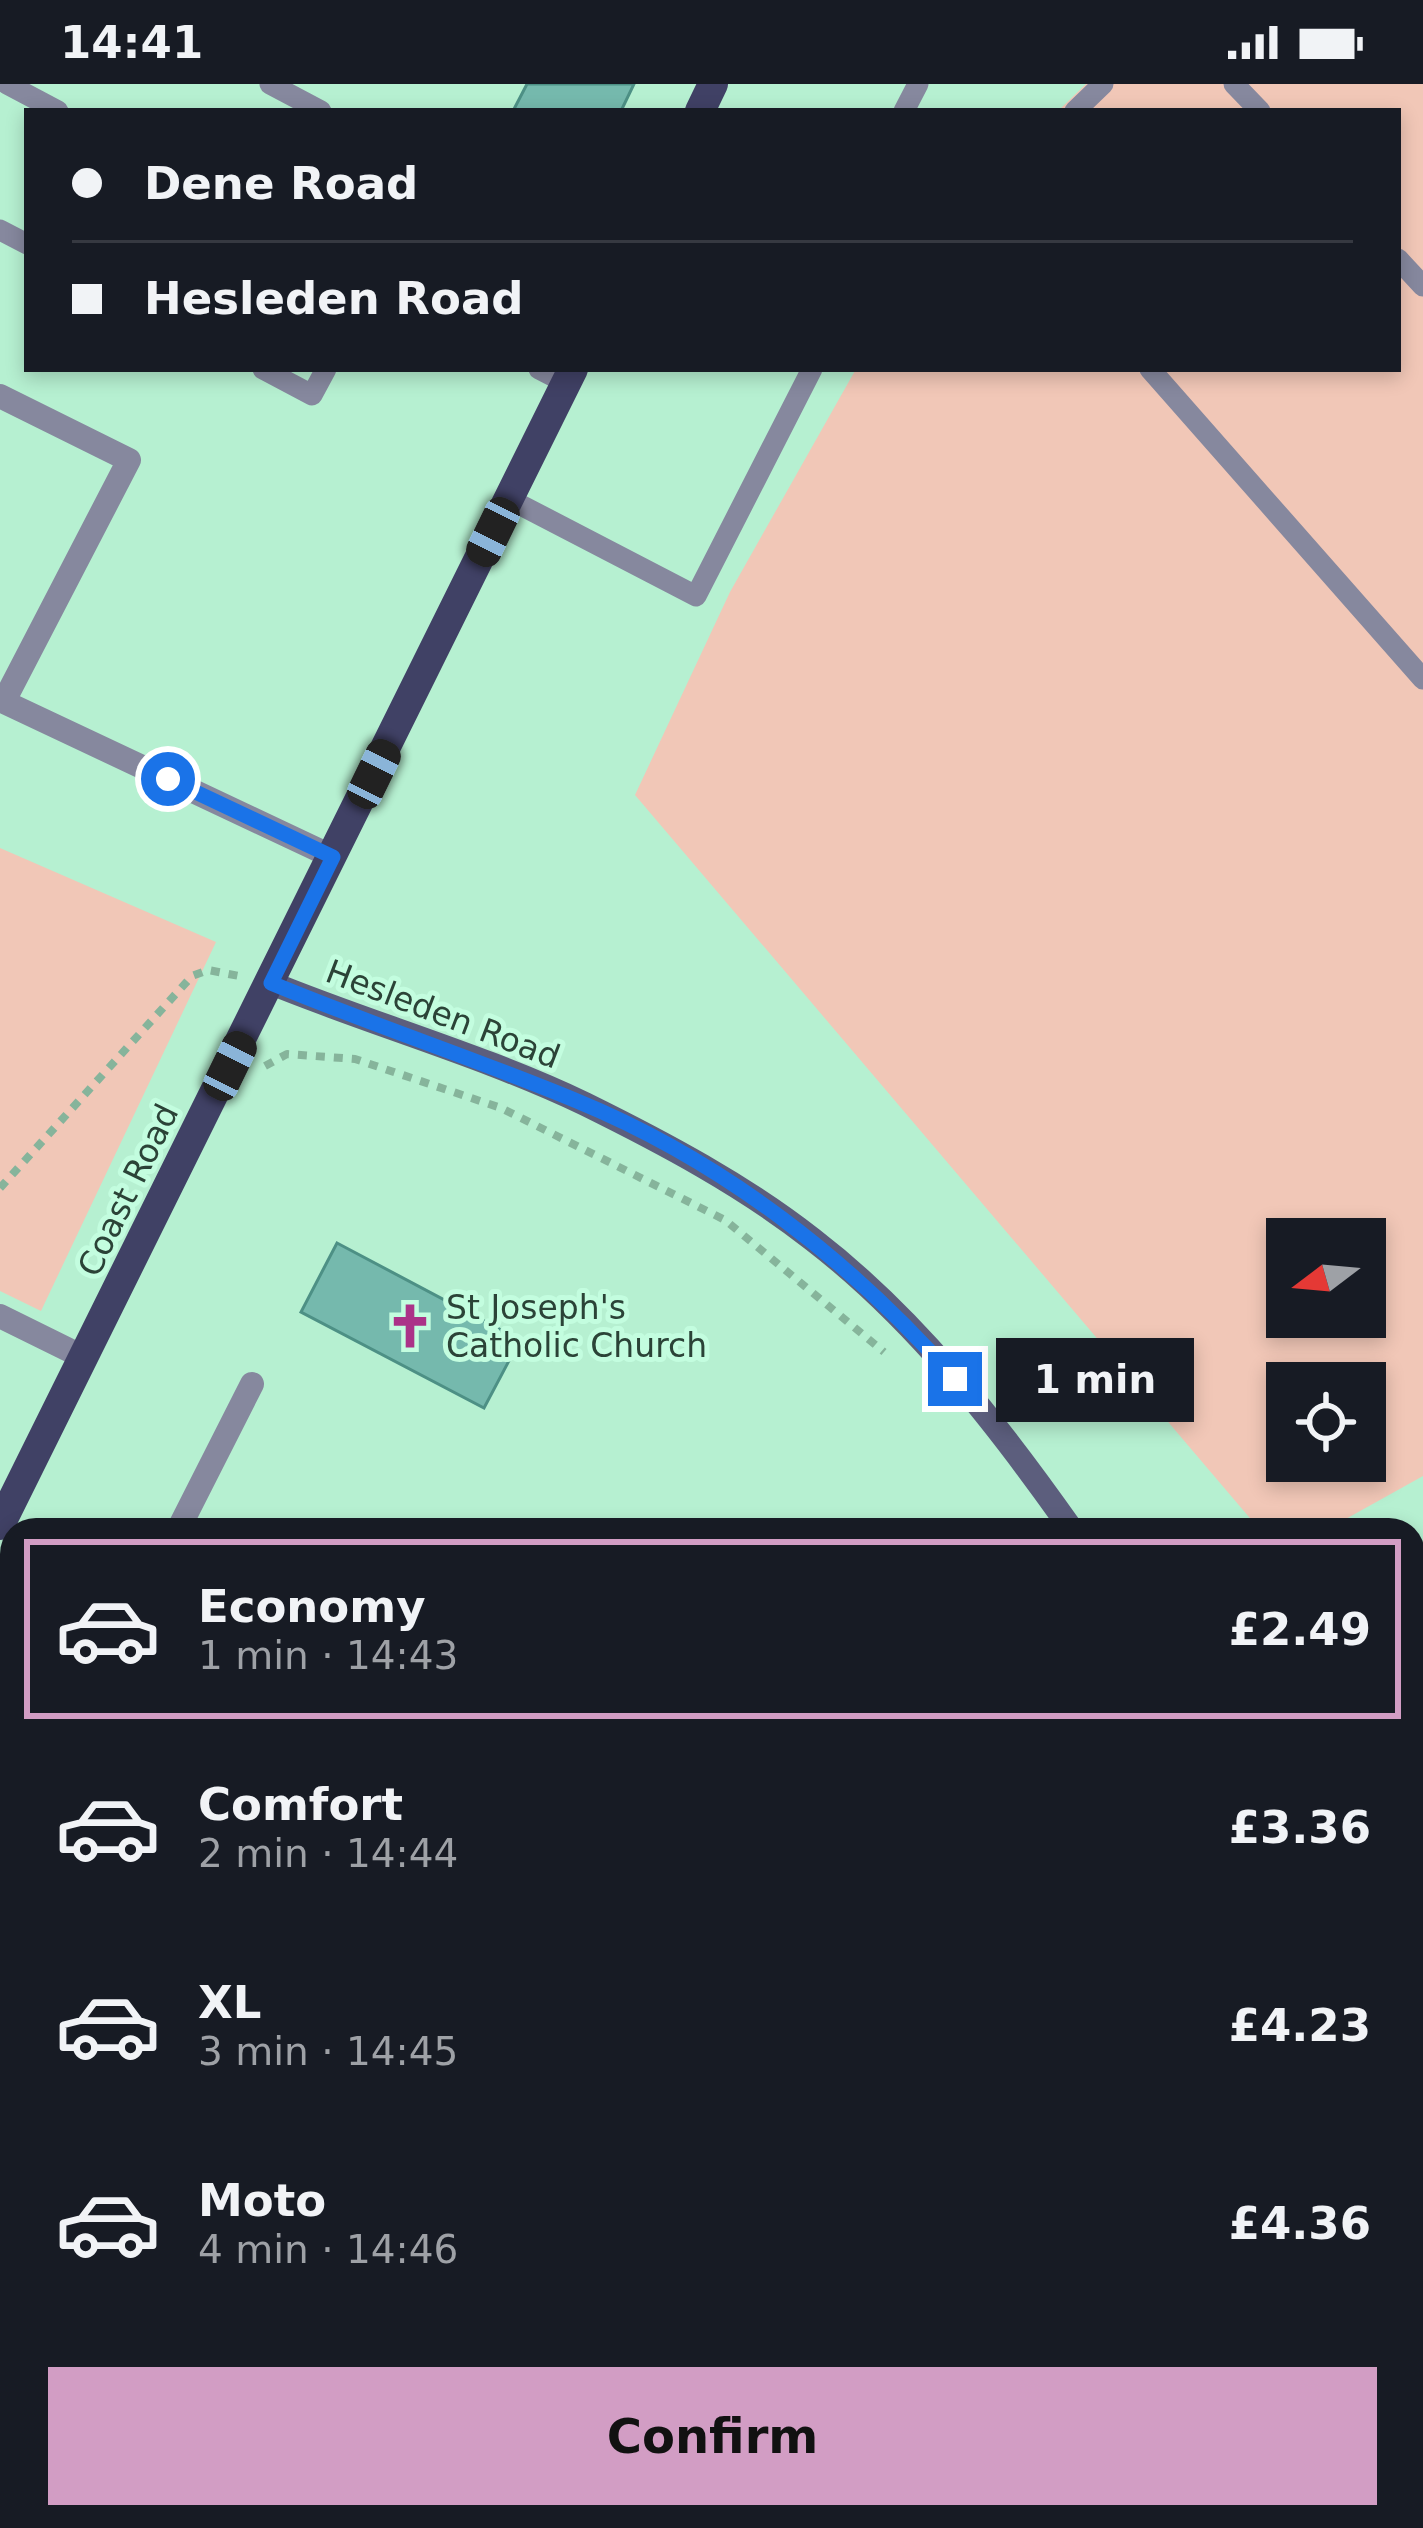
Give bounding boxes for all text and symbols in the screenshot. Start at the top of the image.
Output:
text: 14:41 [60,16,203,69]
text: Dene Road [144,157,418,210]
text: Hesleden Road [144,272,524,325]
car [461,492,525,572]
car [342,734,406,814]
route start [141,752,195,806]
street label: Hesleden Road [321,951,565,1077]
car [198,1026,262,1106]
street label: Coast Road [70,1097,186,1283]
north arrow [1266,1218,1386,1338]
map controls [1266,1218,1386,1482]
place label: St Joseph's Catholic Church [446,1288,707,1365]
church icon: St Joseph's Catholic Church [385,1301,435,1351]
callout: 1 min [997,1337,1195,1421]
route end [928,1352,982,1406]
text: 1 min [1034,1357,1156,1402]
button: locate [1266,1362,1386,1482]
icon: car [54,1575,162,1683]
text: Economy [198,1580,426,1633]
text: £2.49 [1229,1603,1371,1656]
text: 1 min · 14:43 [198,1633,458,1678]
icon: car [54,1773,162,1881]
text: Comfort [198,1778,403,1831]
text: £3.36 [1229,1801,1371,1854]
text: 2 min · 14:44 [198,1831,458,1876]
icon: car [54,1971,162,2079]
text: XL [198,1976,261,2029]
text: £4.23 [1229,1999,1371,2052]
text: 3 min · 14:45 [198,2029,458,2074]
icon: car [54,2169,162,2277]
text: Moto [198,2174,326,2227]
text: £4.36 [1229,2197,1371,2250]
text: 4 min · 14:46 [198,2227,458,2272]
button: Confirm [48,2367,1377,2505]

